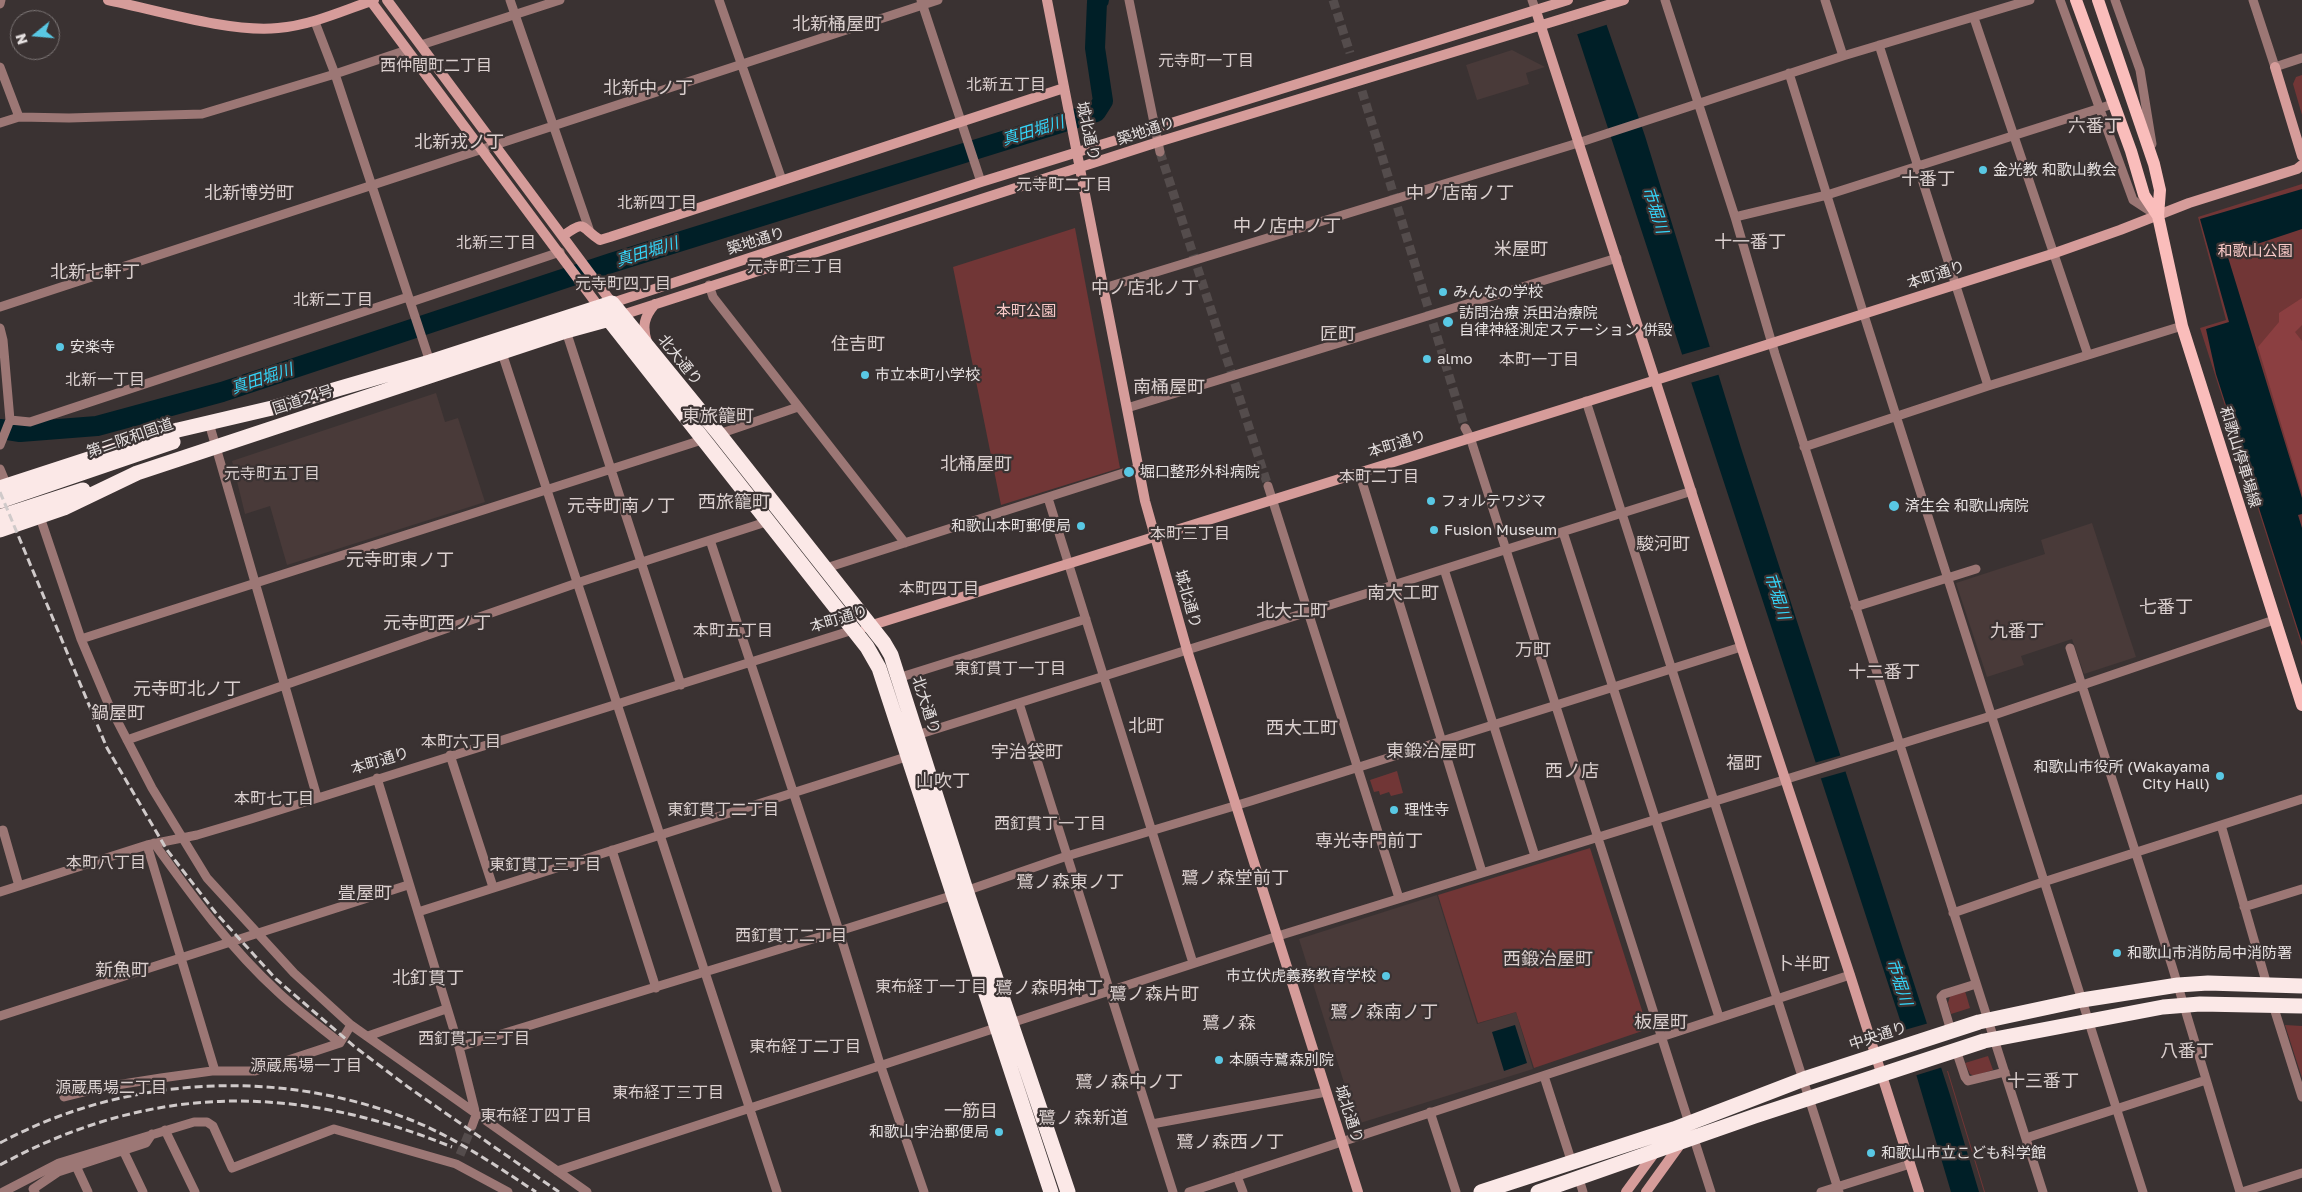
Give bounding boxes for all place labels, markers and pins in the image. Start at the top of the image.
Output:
place label: 金光教 和歌山教会 [1993,161,2117,179]
marker: 金光教 和歌山教会 [1977,164,1989,176]
place label: みんなの学校 [1453,283,1543,301]
marker: みんなの学校 [1437,286,1449,298]
place label: 訪問治療 浜田治療院 自律神経測定ステーション 併設 [1459,304,1673,339]
marker: 訪問治療 浜田治療院 自律神経測定ステーション 併設 [1441,315,1455,329]
place label: 安楽寺 [70,338,115,356]
marker: 安楽寺 [54,341,66,353]
place label: almo [1437,350,1473,368]
marker: almo [1421,353,1433,365]
place label: 市立本町小学校 [875,366,980,384]
marker: 市立本町小学校 [859,369,871,381]
place label: 堀口整形外科病院 [1140,463,1260,481]
marker: 堀口整形外科病院 [1122,465,1136,479]
place label: フォルテワジマ [1441,492,1546,510]
marker: フォルテワジマ [1425,495,1437,507]
place label: 済生会 和歌山病院 [1905,497,2029,515]
marker: 済生会 和歌山病院 [1887,499,1901,513]
place label: 和歌山本町郵便局 [951,517,1071,535]
marker: 和歌山本町郵便局 [1075,520,1087,532]
place label: Fusion Museum [1444,521,1557,539]
marker: Fusion Museum [1428,524,1440,536]
place label: 和歌山市役所 (Wakayama City Hall) [2034,758,2210,793]
marker: 和歌山市役所 (Wakayama City Hall) [2214,770,2226,782]
place label: 理性寺 [1404,801,1449,819]
marker: 理性寺 [1388,804,1400,816]
place label: 和歌山市消防局中消防署 [2127,944,2292,962]
marker: 和歌山市消防局中消防署 [2111,947,2123,959]
place label: 市立伏虎義務教育学校 [1226,967,1376,985]
marker: 市立伏虎義務教育学校 [1380,970,1392,982]
place label: 本願寺鷺森別院 [1229,1051,1334,1069]
marker: 本願寺鷺森別院 [1213,1054,1225,1066]
place label: 和歌山宇治郵便局 [869,1123,989,1141]
marker: 和歌山宇治郵便局 [993,1126,1005,1138]
place label: 和歌山市立こども科学館 [1881,1144,2046,1162]
marker: 和歌山市立こども科学館 [1865,1147,1877,1159]

